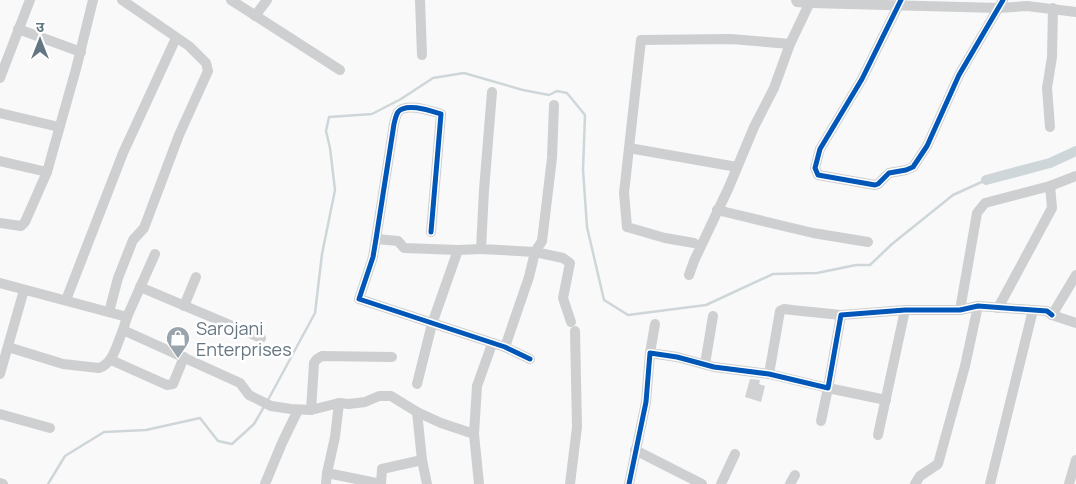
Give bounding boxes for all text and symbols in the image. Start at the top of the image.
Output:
north arrow [15,15,65,65]
text: उ [36,17,45,36]
place label: Sarojani Enterprises [196,316,292,361]
shop icon: Sarojani Enterprises [165,325,191,359]

